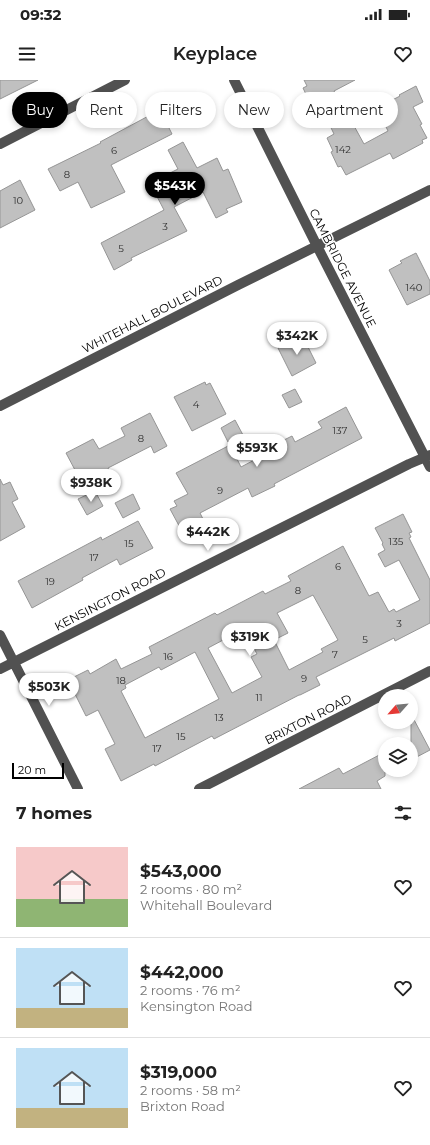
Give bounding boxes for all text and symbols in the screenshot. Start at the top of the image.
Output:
text: 09:32 [20,5,61,24]
icon: menu [16,43,38,65]
text: Keyplace [173,43,257,65]
icon: heart [392,43,414,65]
chip: Buy [12,92,68,128]
chip: Rent [76,92,137,128]
chip: Filters [145,92,216,128]
chip: New [224,92,284,128]
chip: Apartment [292,92,398,128]
house number: 142 [335,143,351,156]
house number: 6 [111,144,117,157]
house number: 8 [64,168,70,181]
pin: $543K [147,172,203,206]
text: $543K [154,177,196,193]
house number: 10 [13,194,23,207]
street label: CAMBRIDGE AVENUE [306,206,380,330]
house number: 3 [162,220,168,233]
house number: 5 [118,242,124,255]
street label: WHITEHALL BOULEVARD [79,272,225,356]
house number: 140 [406,281,423,294]
pin: $342K [269,322,325,356]
text: $342K [276,327,318,343]
house number: 4 [193,398,200,411]
house number: 137 [332,424,348,437]
house number: 8 [138,432,144,445]
pin: $593K [229,434,285,468]
text: $593K [236,439,278,455]
pin: $938K [63,469,119,503]
text: $938K [70,474,112,490]
house number: 9 [217,484,223,497]
pin: $442K [180,518,236,552]
text: $442K [186,523,230,539]
house number: 135 [389,535,404,548]
house number: 15 [124,537,134,550]
house number: 17 [89,551,99,564]
house number: 6 [335,560,341,573]
street label: KENSINGTON ROAD [52,564,168,634]
house number: 19 [45,575,55,588]
house number: 8 [295,584,301,597]
house number: 3 [396,617,402,630]
pin: $319K [222,623,278,657]
text: $319K [231,628,269,644]
house number: 5 [362,633,368,646]
house number: 7 [332,648,338,661]
house number: 16 [163,650,173,663]
house number: 9 [301,672,307,685]
pin: $503K [21,673,77,707]
house number: 18 [116,674,126,687]
text: $503K [28,678,70,694]
north arrow [378,689,418,729]
map controls [378,689,418,777]
house number: 11 [255,691,263,704]
street label: BRIXTON ROAD [262,691,354,747]
house number: 13 [214,711,224,724]
house number: 15 [176,730,186,743]
button: layers [378,737,418,777]
house number: 17 [152,742,162,755]
scale bar [12,761,64,780]
text: 20 m [18,763,46,777]
icon: filters [392,802,414,824]
text: 7 homes [16,803,92,823]
text: $543,000 [140,861,221,881]
icon: home [48,863,96,911]
icon: heart [392,876,414,898]
text: 2 rooms · 80 m² [140,881,242,897]
text: Whitehall Boulevard [140,897,272,913]
text: $442,000 [140,962,224,982]
icon: home [48,964,96,1012]
icon: heart [392,977,414,999]
text: 2 rooms · 76 m² [140,982,240,998]
text: Kensington Road [140,998,252,1014]
text: $319,000 [140,1062,217,1082]
icon: home [48,1064,96,1112]
icon: heart [392,1077,414,1099]
text: 2 rooms · 58 m² [140,1082,241,1098]
text: Brixton Road [140,1098,225,1114]

